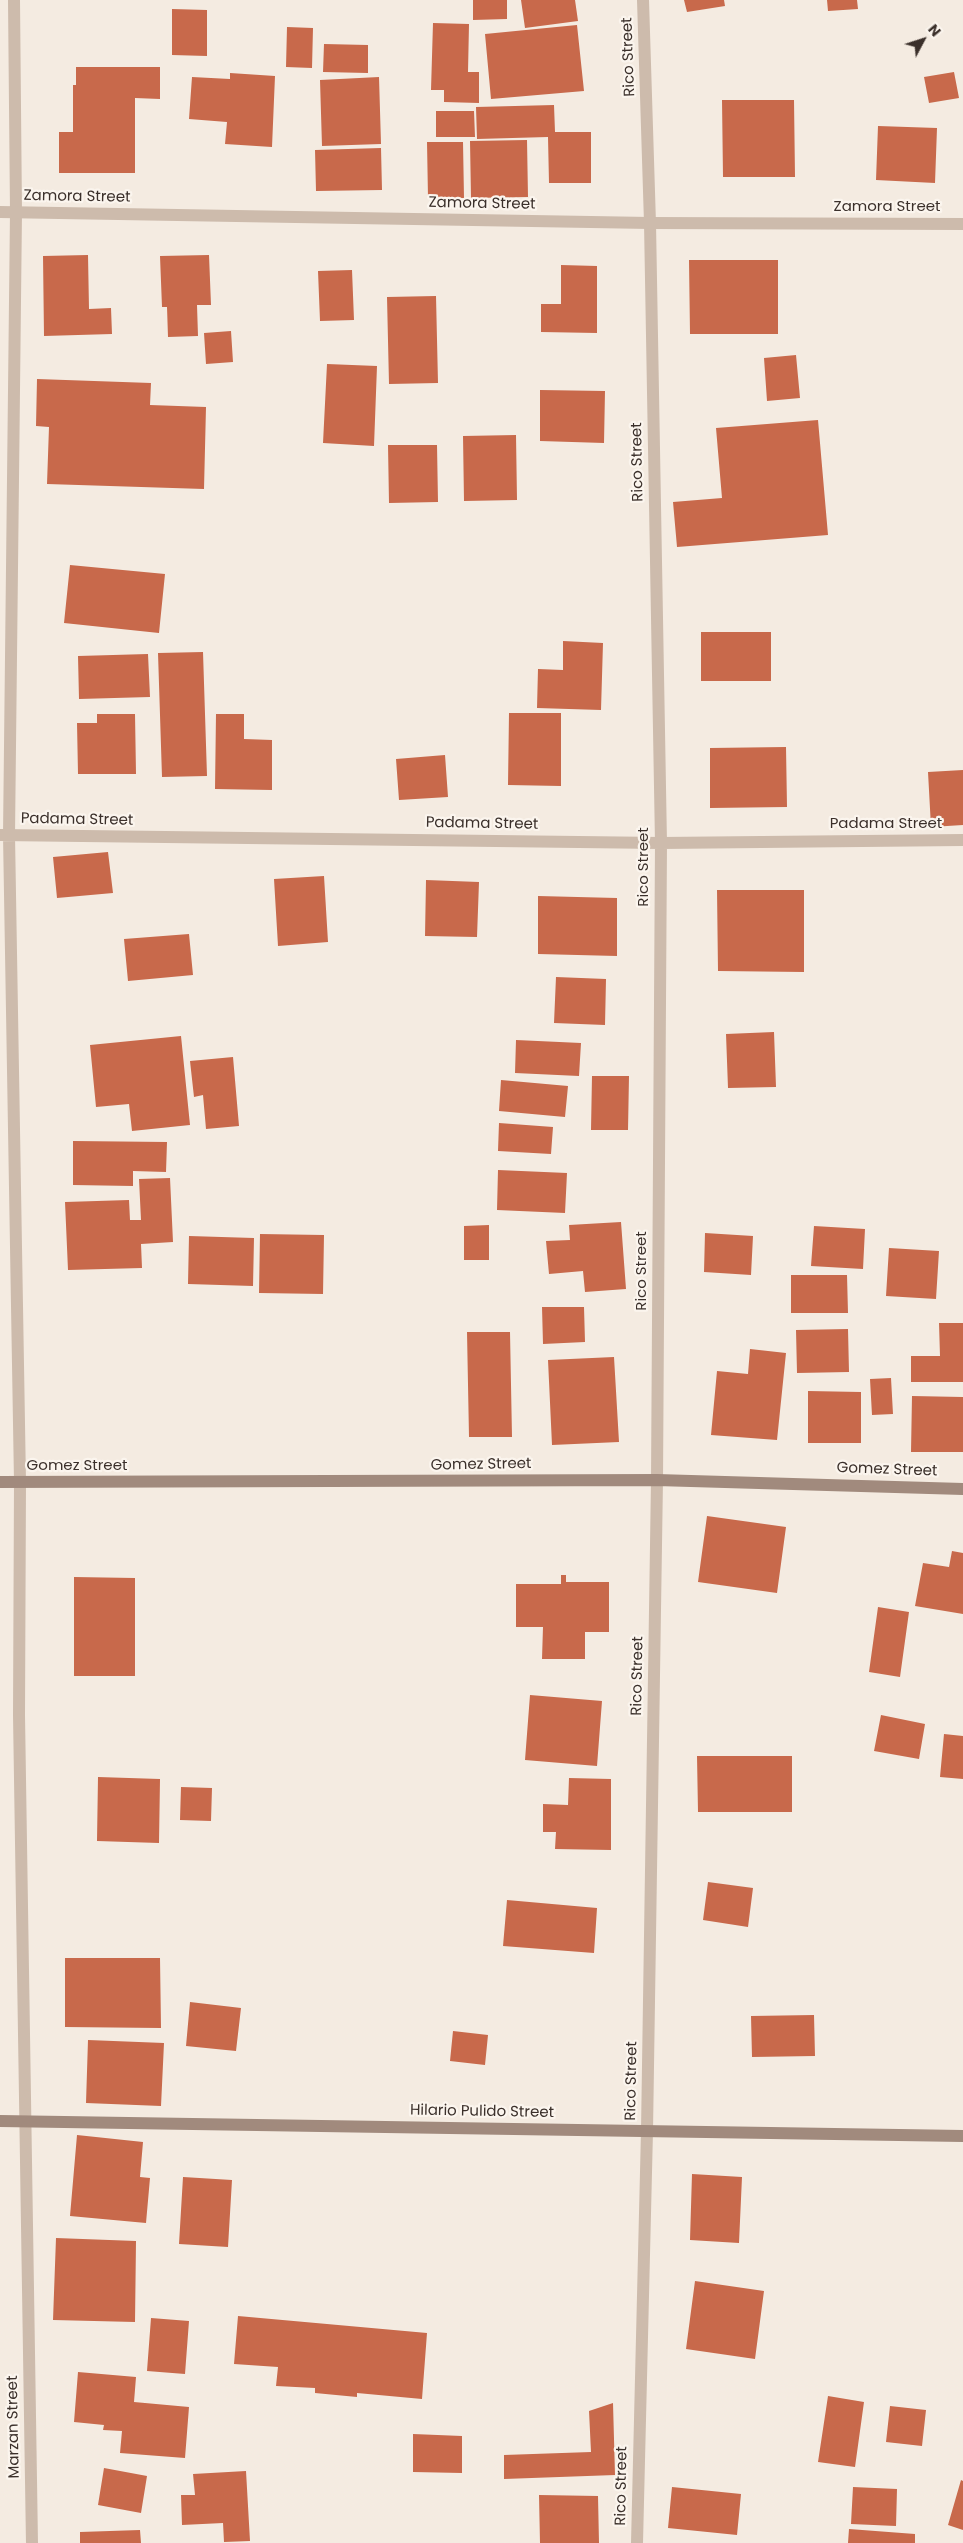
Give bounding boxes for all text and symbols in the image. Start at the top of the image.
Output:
north arrow [898,15,948,65]
street label: Rico Street [619,17,639,97]
text: N [923,20,946,41]
street label: Zamora Street [23,187,131,207]
street label: Zamora Street [428,194,536,214]
street label: Zamora Street [834,198,940,216]
street label: Rico Street [628,422,648,502]
street label: Padama Street [21,810,133,830]
street label: Padama Street [426,814,538,834]
street label: Padama Street [830,815,942,833]
street label: Rico Street [635,827,653,907]
street label: Rico Street [633,1231,651,1311]
street label: Gomez Street [430,1455,532,1475]
street label: Gomez Street [27,1457,127,1475]
street label: Gomez Street [836,1459,938,1481]
street label: Rico Street [628,1636,648,1716]
street label: Rico Street [622,2041,642,2121]
street label: Hilario Pulido Street [410,2102,554,2122]
street label: Marzan Street [4,2375,24,2479]
street label: Rico Street [612,2446,632,2526]

